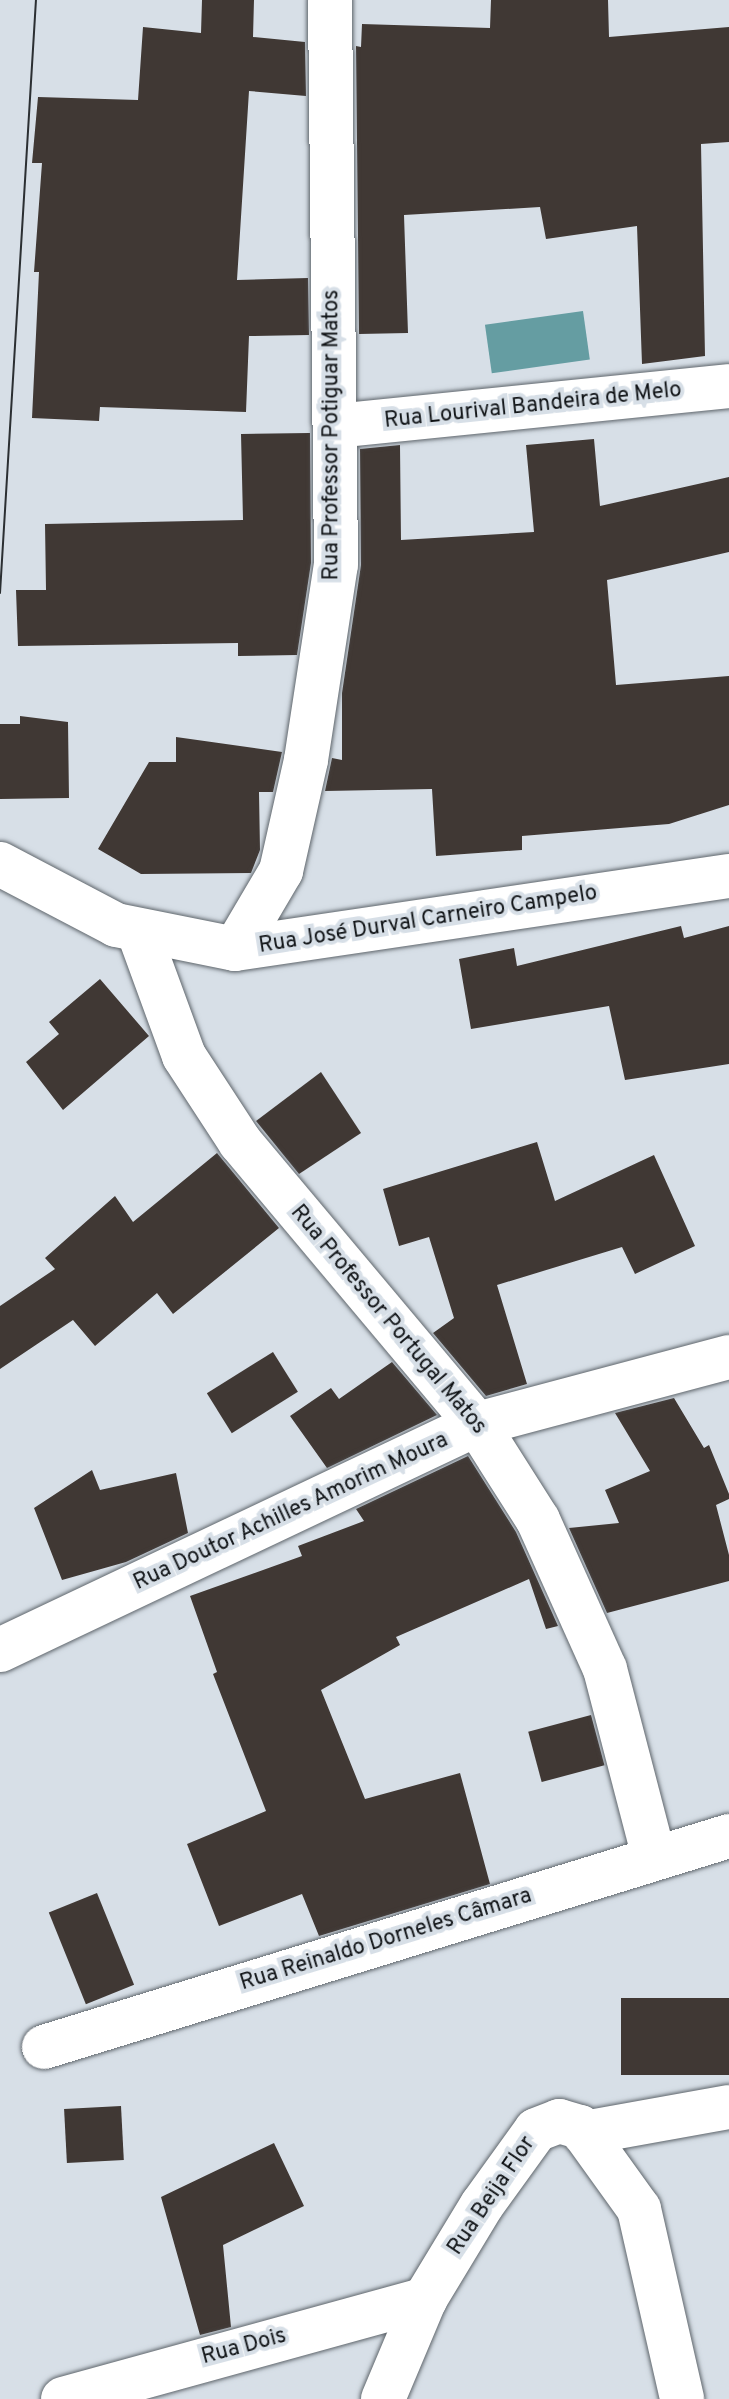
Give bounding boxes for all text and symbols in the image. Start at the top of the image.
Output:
street label: Rua Professor Potiguar Matos [319,290,345,580]
street label: Rua Lourival Bandeira de Melo [383,377,683,435]
street label: Rua José Durval Carneiro Campelo [257,880,599,960]
street label: Rua Professor Portugal Matos [284,1200,492,1440]
street label: Rua Doutor Achilles Amorim Moura [129,1427,453,1597]
street label: Rua Reinaldo Dorneles Câmara [237,1883,535,1997]
street label: Rua Beija Flor [443,2132,541,2260]
street label: Rua Dois [199,2323,289,2371]

